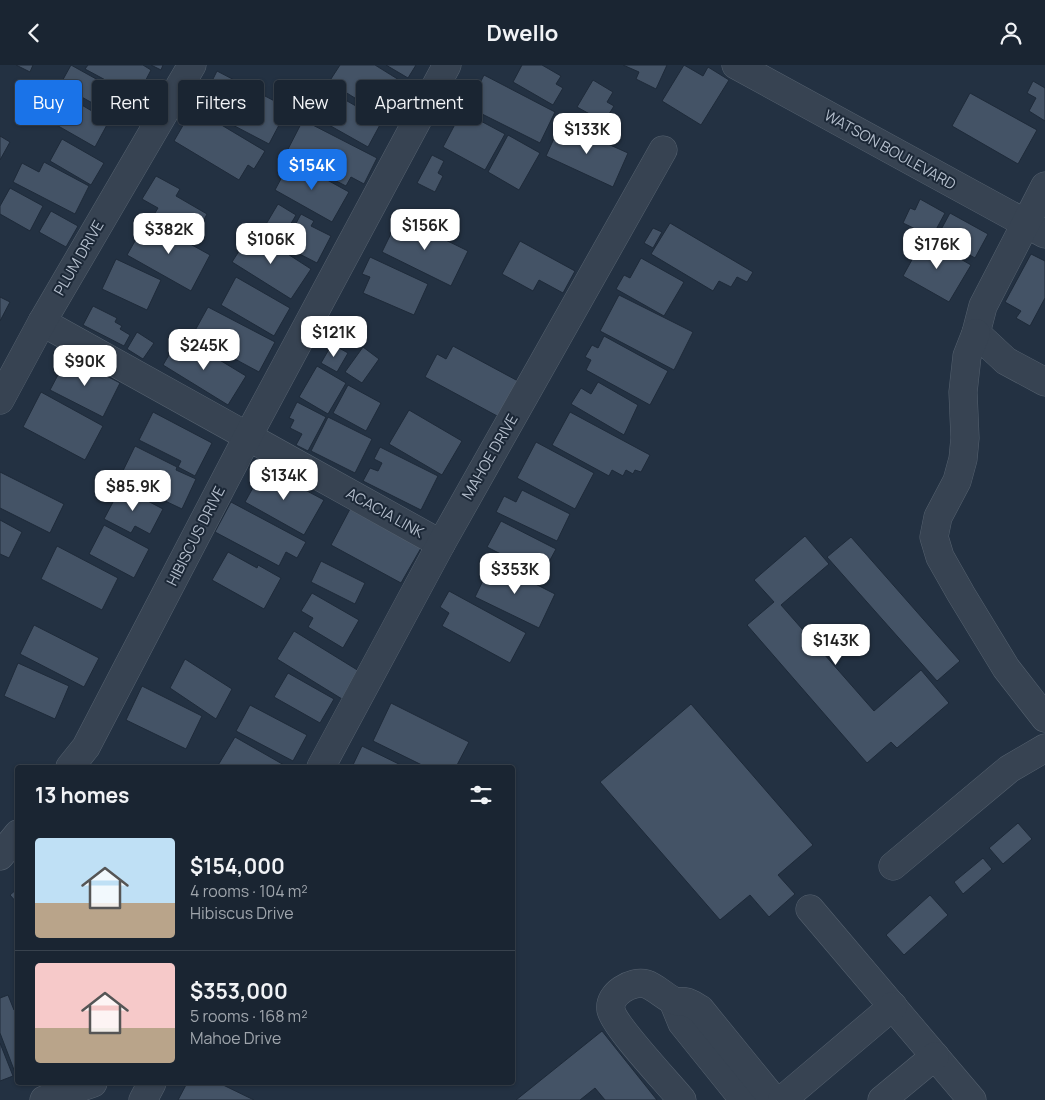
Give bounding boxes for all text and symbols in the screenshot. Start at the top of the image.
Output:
text: Dwello [487,18,558,48]
icon: back [20,19,48,47]
icon: person [997,19,1025,47]
chip: Buy [15,80,82,125]
chip: Rent [92,80,168,125]
chip: Filters [178,80,264,125]
chip: New [274,80,346,125]
chip: Apartment [356,80,482,125]
street label: WATSON BOULEVARD [821,105,960,195]
pin: $133K [552,113,622,155]
text: $133K [564,118,610,140]
pin: $154K [277,149,347,191]
text: $154K [289,154,335,176]
pin: $156K [390,209,460,251]
pin: $382K [134,213,204,255]
text: $156K [402,214,448,236]
street label: PLUM DRIVE [49,216,109,299]
text: $382K [144,218,194,240]
pin: $106K [236,223,306,265]
pin: $176K [902,227,972,270]
text: $106K [247,228,295,250]
text: $176K [914,233,960,255]
pin: $121K [299,315,369,358]
text: $121K [312,321,356,343]
pin: $245K [169,329,239,371]
text: $245K [180,334,228,356]
pin: $90K [55,345,115,387]
text: $90K [65,350,105,372]
street label: MAHOE DRIVE [457,410,523,503]
pin: $134K [249,459,319,501]
text: $134K [261,464,307,486]
pin: $85.9K [92,469,174,512]
text: $85.9K [106,475,160,497]
street label: HIBISCUS DRIVE [161,482,230,589]
street label: ACACIA LINK [343,483,428,543]
pin: $353K [480,553,550,595]
text: $353K [491,558,539,580]
pin: $143K [801,623,871,666]
text: $143K [813,629,859,651]
text: 13 homes [35,781,129,809]
icon: filters [467,781,495,809]
text: $154,000 [190,852,285,880]
icon: home [75,858,135,918]
text: 4 rooms · 104 m² [190,880,308,902]
text: Hibiscus Drive [190,902,294,924]
text: $353,000 [190,977,288,1005]
icon: home [75,983,135,1043]
text: 5 rooms · 168 m² [190,1005,308,1027]
text: Mahoe Drive [190,1027,281,1049]

